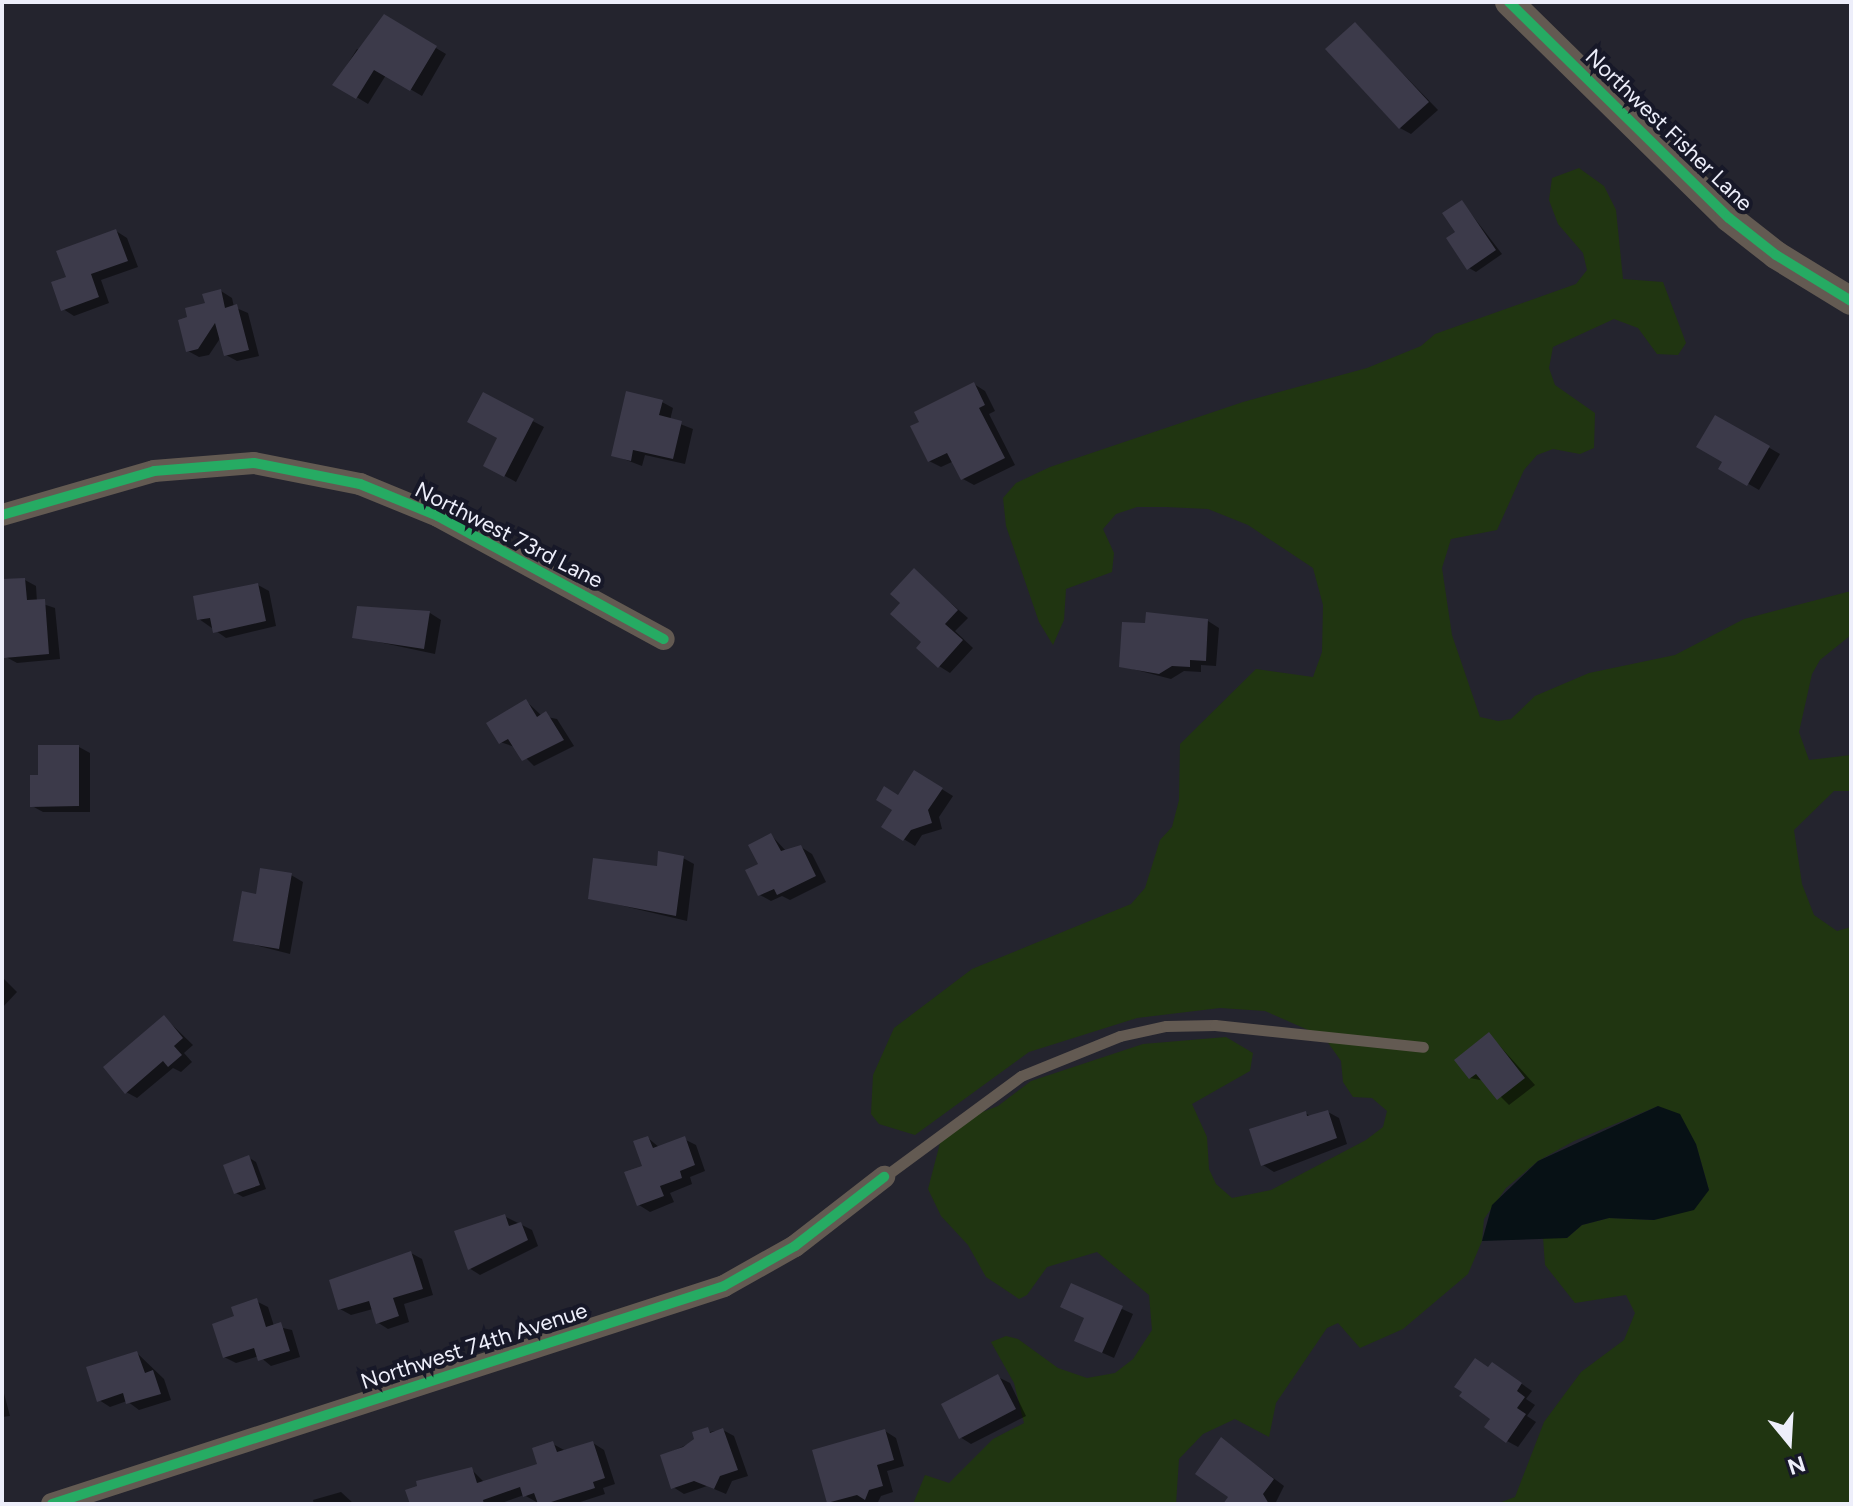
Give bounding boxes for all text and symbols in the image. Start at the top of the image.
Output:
street label: Northwest Fisher Lane [1580,43,1758,217]
street label: Northwest 73rd Lane [411,476,607,594]
street label: Northwest 74th Avenue [357,1297,591,1395]
north arrow [1749,1402,1829,1482]
text: N [1784,1450,1809,1481]

